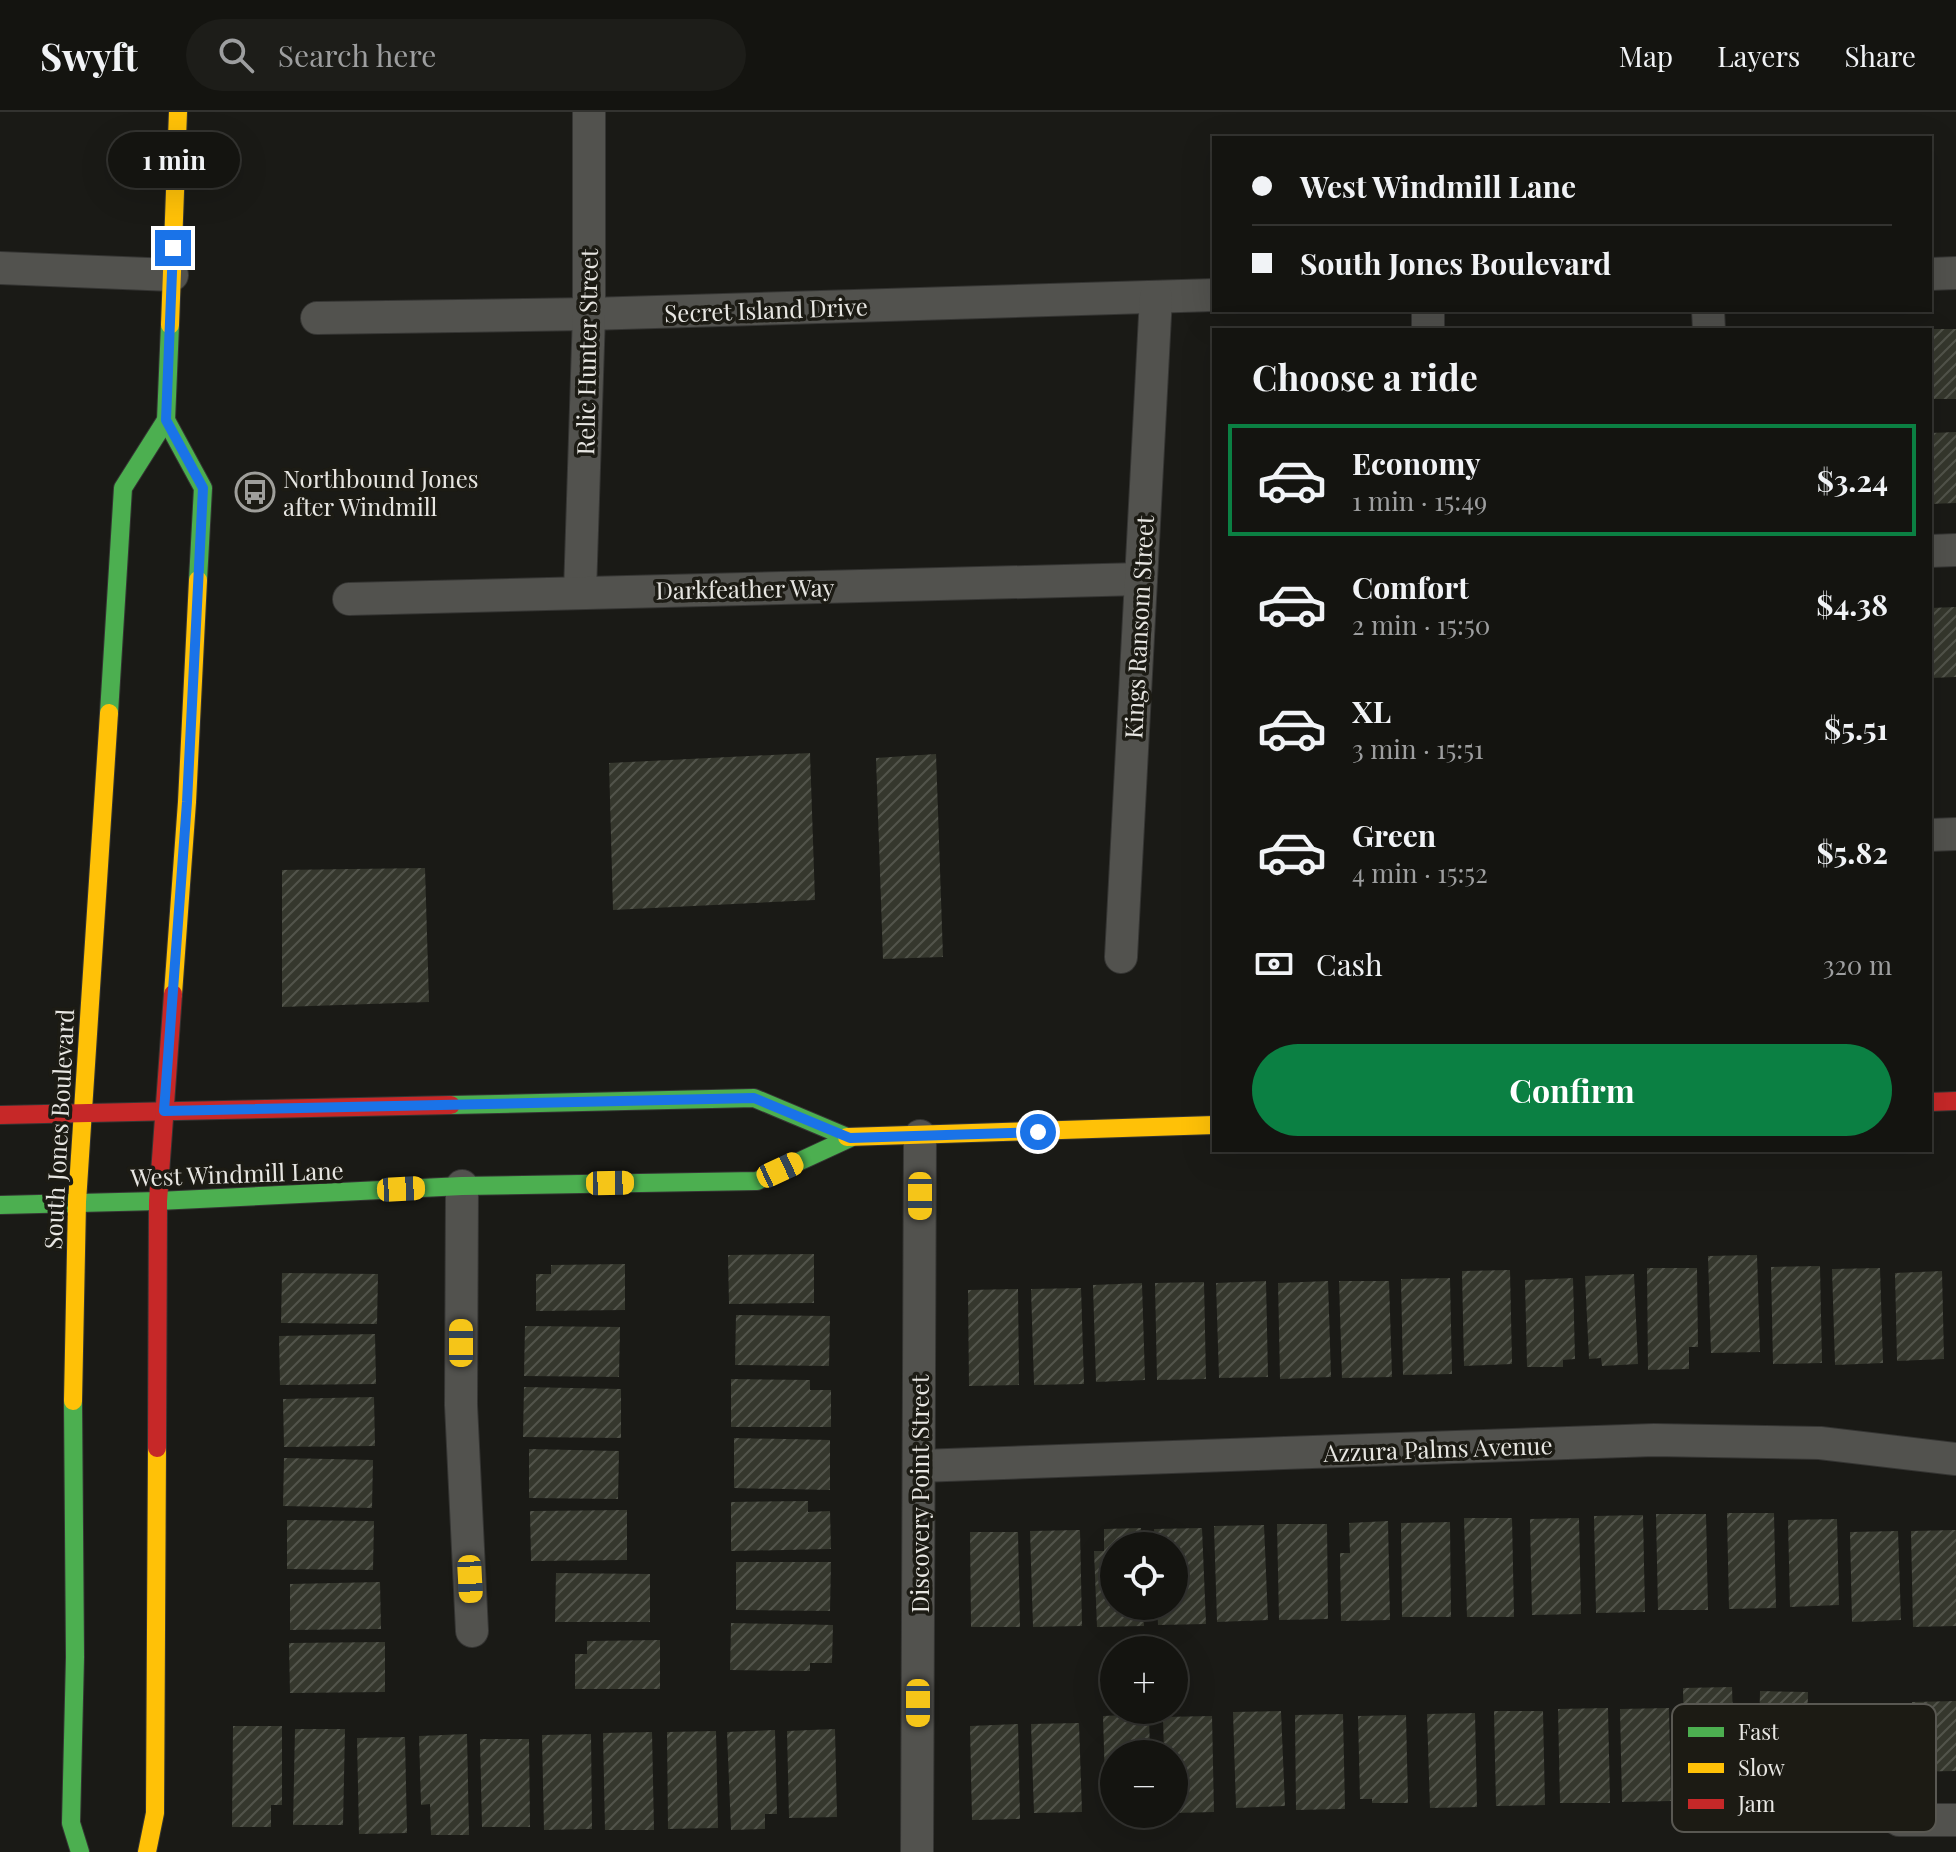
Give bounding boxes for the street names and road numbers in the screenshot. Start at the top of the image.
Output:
street label: Relic Hunter Street [568,248,604,456]
street label: Secret Island Drive [664,289,868,329]
street label: Kings Ransom Street [1116,514,1160,739]
street label: Darkfeather Way [655,570,835,606]
street label: South Jones Boulevard [36,1008,80,1250]
street label: West Windmill Lane [129,1153,344,1193]
street label: Discovery Point Street [903,1374,935,1613]
street label: Azzura Palms Avenue [1322,1428,1553,1468]

